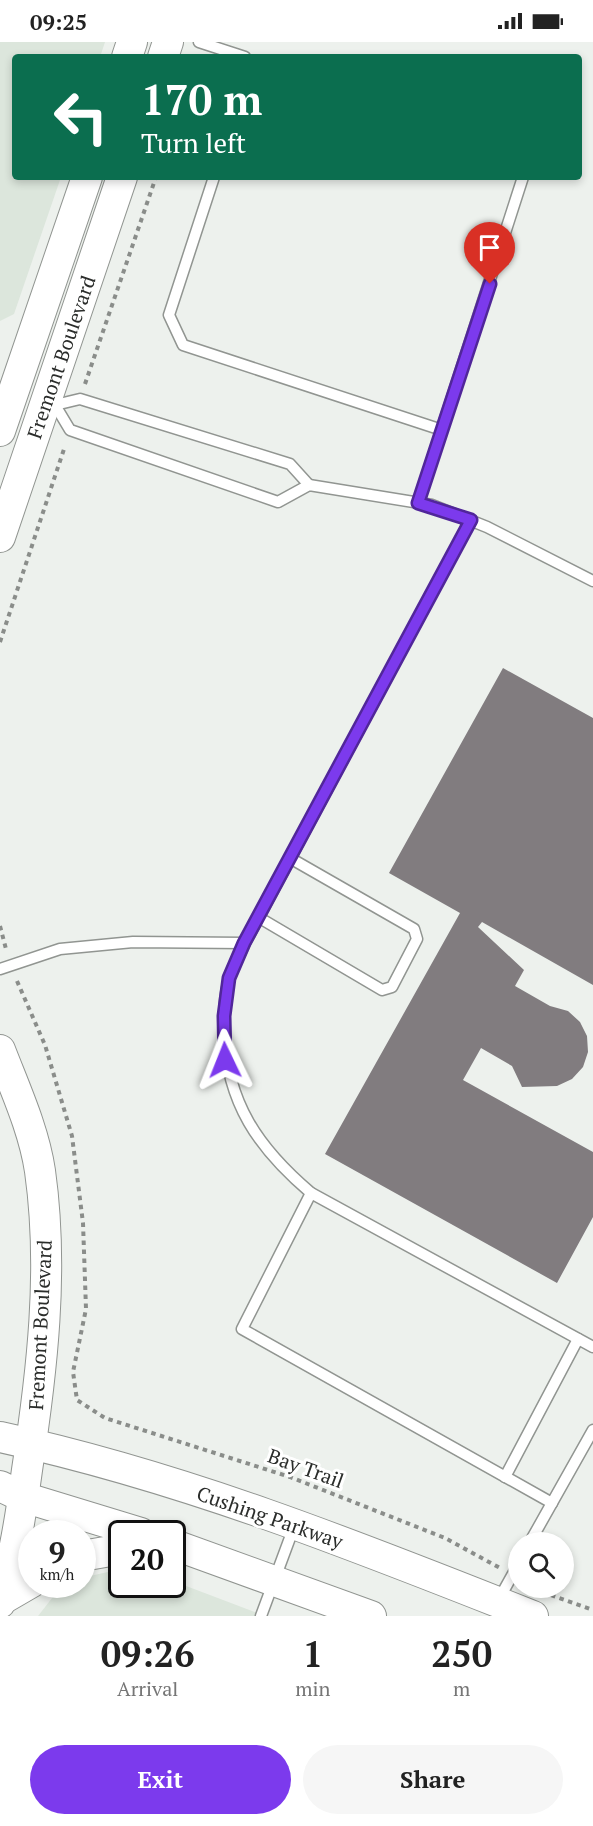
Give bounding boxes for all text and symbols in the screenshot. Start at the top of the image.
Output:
text: 09:25 [30,7,87,36]
text: 170 m [141,71,262,127]
icon: left [42,78,120,156]
text: Turn left [141,125,246,161]
pin [464,222,515,284]
icon: arrive [473,231,506,264]
street label: Fremont Boulevard [20,272,102,442]
position arrow [193,1028,257,1092]
street label: Fremont Boulevard [22,1239,58,1411]
street label: Bay Trail [264,1442,348,1494]
street label: Cushing Parkway [193,1479,347,1555]
speed limit sign: 20 [108,1520,186,1598]
text: 9 [49,1532,65,1572]
map controls [508,1532,574,1598]
button: search [508,1532,574,1598]
text: km/h [40,1564,74,1584]
text: 09:26 [101,1630,194,1677]
text: 1 [303,1630,323,1677]
text: 250 [431,1630,492,1677]
text: Arrival [117,1675,178,1702]
text: min [295,1675,330,1702]
text: m [453,1675,470,1702]
button: Exit [30,1745,291,1814]
button: Share [303,1745,563,1814]

